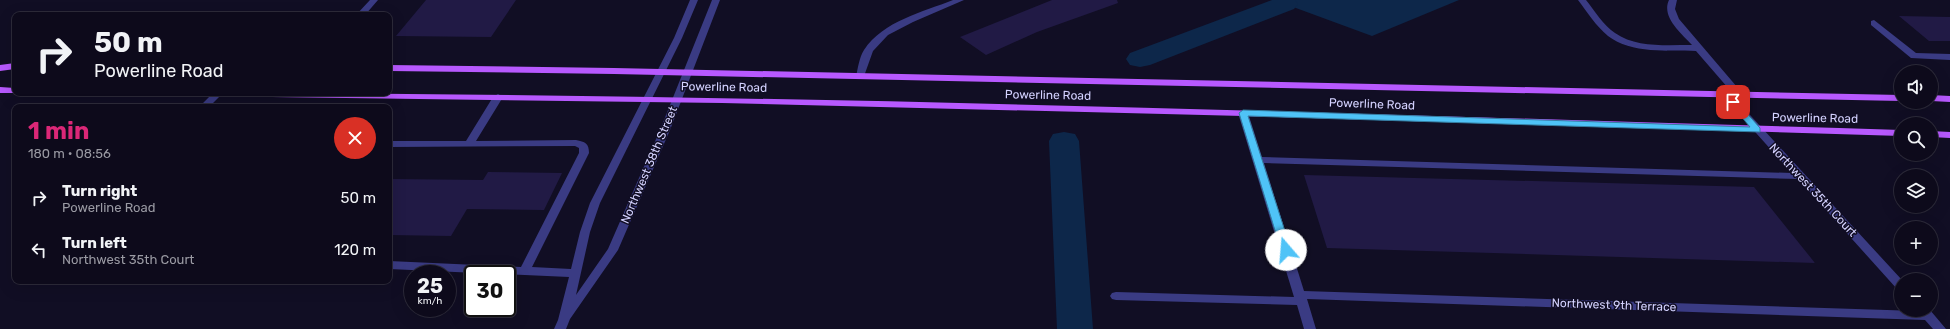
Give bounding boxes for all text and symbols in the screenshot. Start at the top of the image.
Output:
text: 50 m [94,26,163,59]
icon: right [28,28,80,80]
text: Powerline Road [94,60,223,82]
map controls [1894,65,1938,317]
button: sound [1894,65,1938,109]
street label: Powerline Road [681,79,767,95]
pin [1716,85,1750,119]
street label: Powerline Road [1005,87,1091,103]
icon: arrive [1722,91,1744,113]
street label: Powerline Road [1329,95,1415,113]
street label: Northwest 38th Street [618,104,680,226]
street label: Powerline Road [1772,110,1858,126]
text: 1 min [28,117,89,145]
button: close [334,117,376,159]
button: search [1894,117,1938,161]
street label: Northwest 35th Court [1766,141,1860,240]
text: 180 m · 08:56 [28,146,111,161]
button: layers [1894,169,1938,213]
text: Turn right [62,182,137,200]
icon: right [28,187,50,209]
text: 50 m [341,189,376,207]
text: Powerline Road [62,200,155,215]
button: + [1894,221,1938,265]
position arrow [1265,229,1307,271]
text: Turn left [62,234,127,252]
icon: left [28,239,50,261]
text: 120 m [334,241,376,259]
text: Northwest 35th Court [62,252,194,267]
speed limit sign: 30 [464,265,516,317]
button: − [1894,273,1938,317]
text: 25 [417,274,443,298]
text: km/h [418,295,442,307]
street label: Northwest 9th Terrace [1551,296,1677,314]

